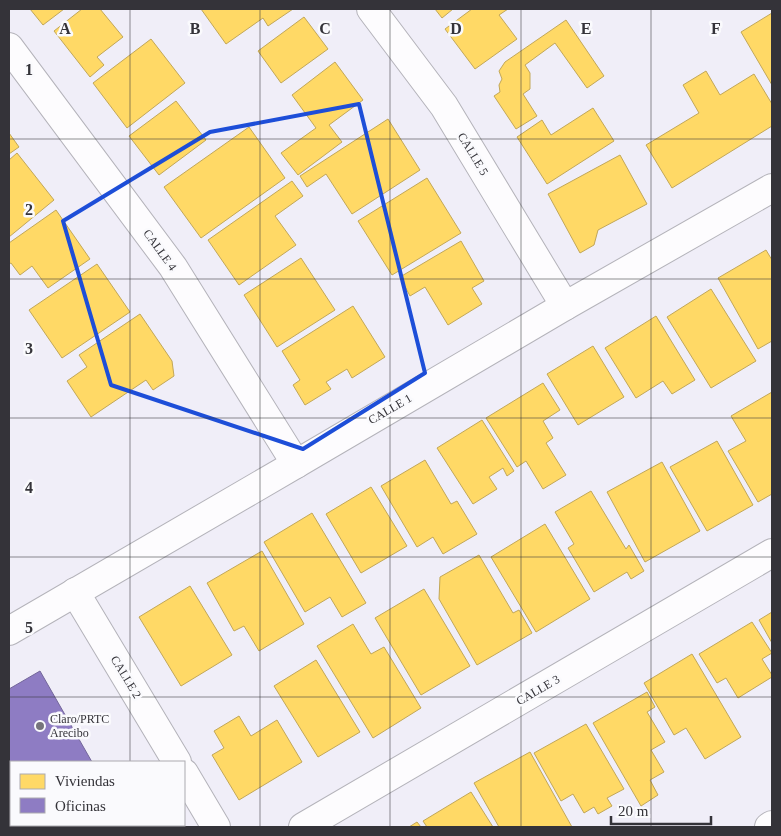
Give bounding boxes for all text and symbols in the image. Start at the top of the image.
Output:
text: A [59,20,71,37]
text: B [190,20,201,37]
text: C [319,20,331,37]
text: D [450,20,462,37]
text: E [581,20,591,37]
text: F [711,20,721,37]
text: 1 [25,61,33,78]
street label: CALLE 5 [455,130,491,178]
text: 2 [25,201,33,218]
street label: CALLE 4 [140,227,180,273]
text: 3 [25,340,33,357]
street label: CALLE 1 [366,391,414,427]
text: 4 [25,479,33,496]
text: 5 [25,619,33,636]
street label: CALLE 2 [108,653,144,701]
street label: CALLE 3 [514,672,562,708]
place label: Claro/PRTC Arecibo [50,712,109,740]
marker: Claro/PRTC Arecibo [34,720,46,732]
legend [10,761,185,826]
text: Viviendas [55,773,115,789]
scale bar [611,794,711,826]
text: Oficinas [55,798,106,814]
text: 20 m [618,803,649,819]

